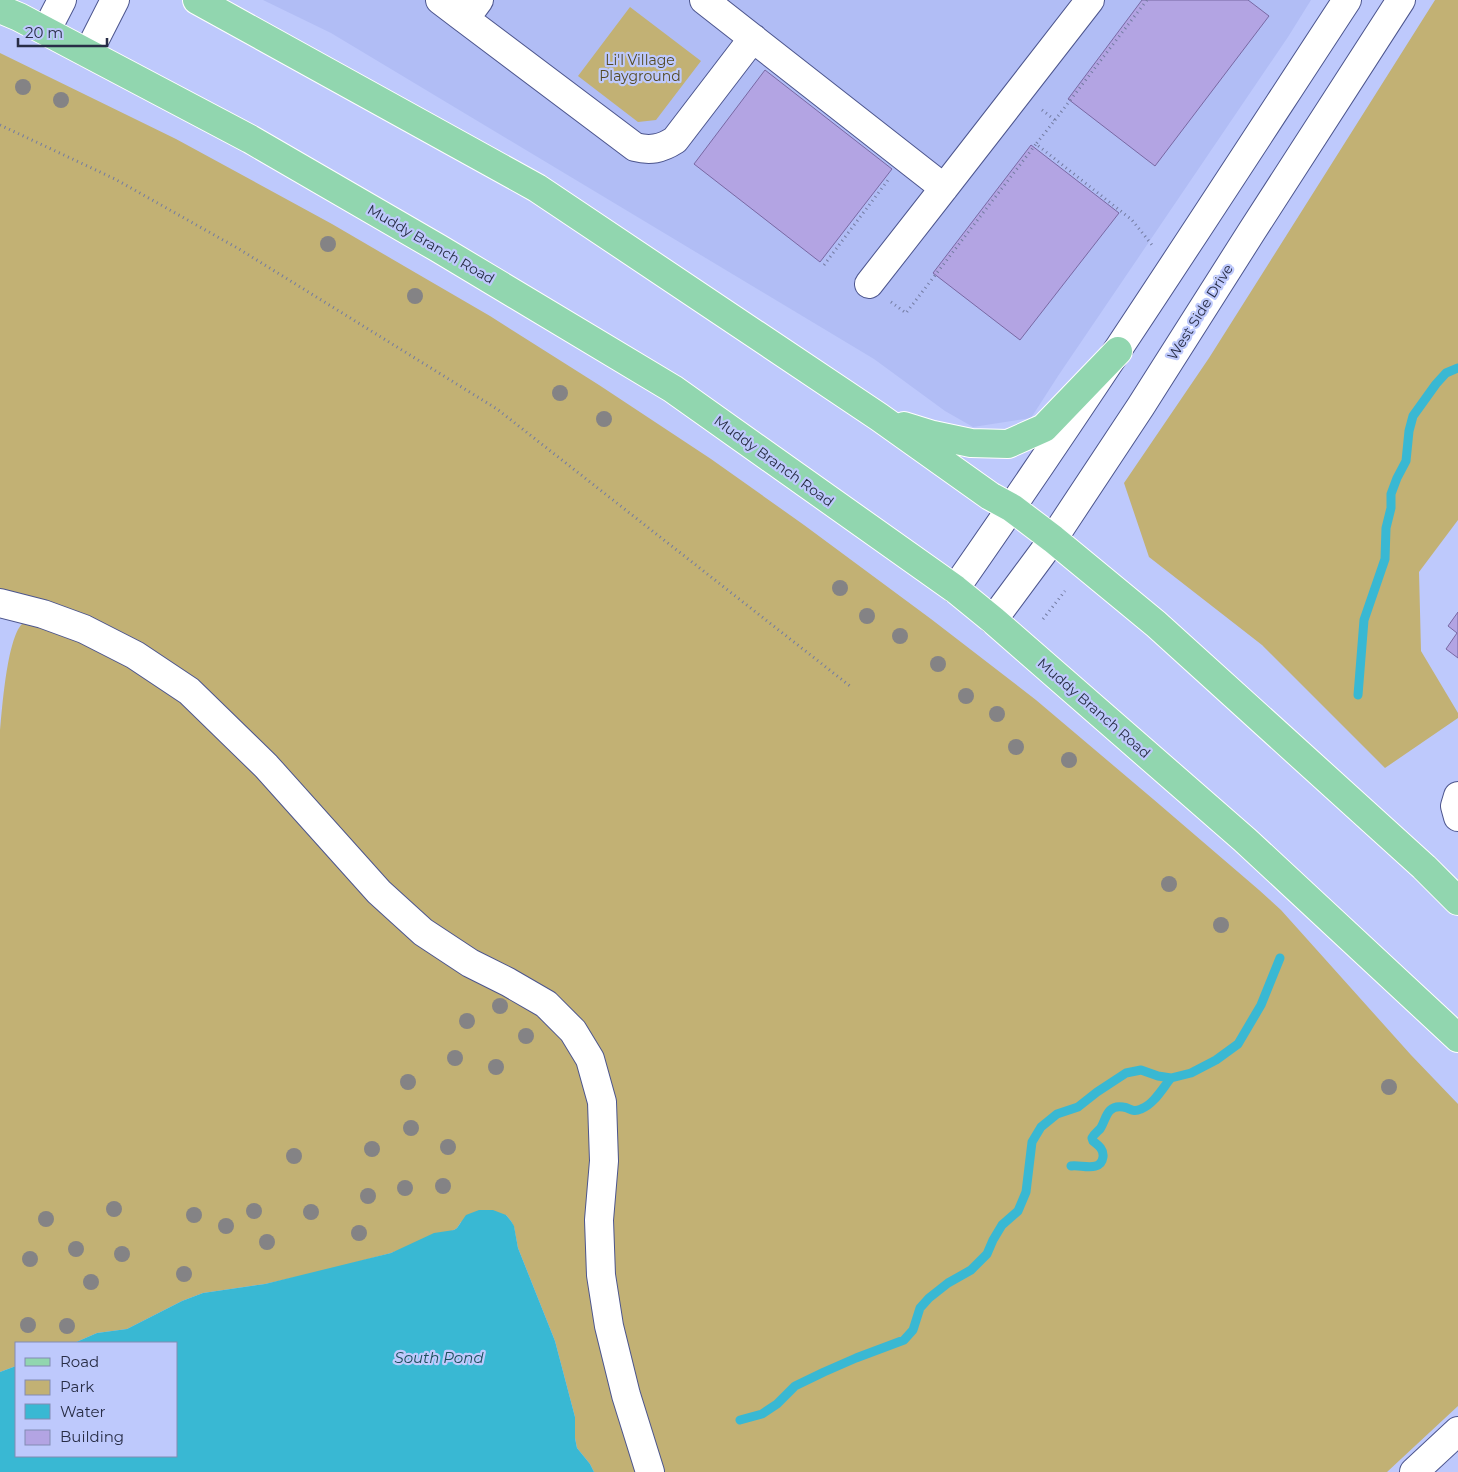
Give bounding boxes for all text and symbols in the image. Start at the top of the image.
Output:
scale bar [18,15,106,47]
text: 20 m [25,23,63,42]
park label: Li'l Village Playground [599,51,681,85]
street label: Muddy Branch Road [364,200,498,288]
street label: West Side Drive [1163,261,1237,363]
street label: Muddy Branch Road [711,411,837,511]
street label: Muddy Branch Road [1034,654,1154,762]
legend [15,1342,178,1457]
water label: South Pond [394,1348,484,1367]
text: Road [60,1352,99,1371]
text: Park [60,1377,94,1396]
text: Water [60,1402,106,1421]
text: Building [60,1427,124,1446]

